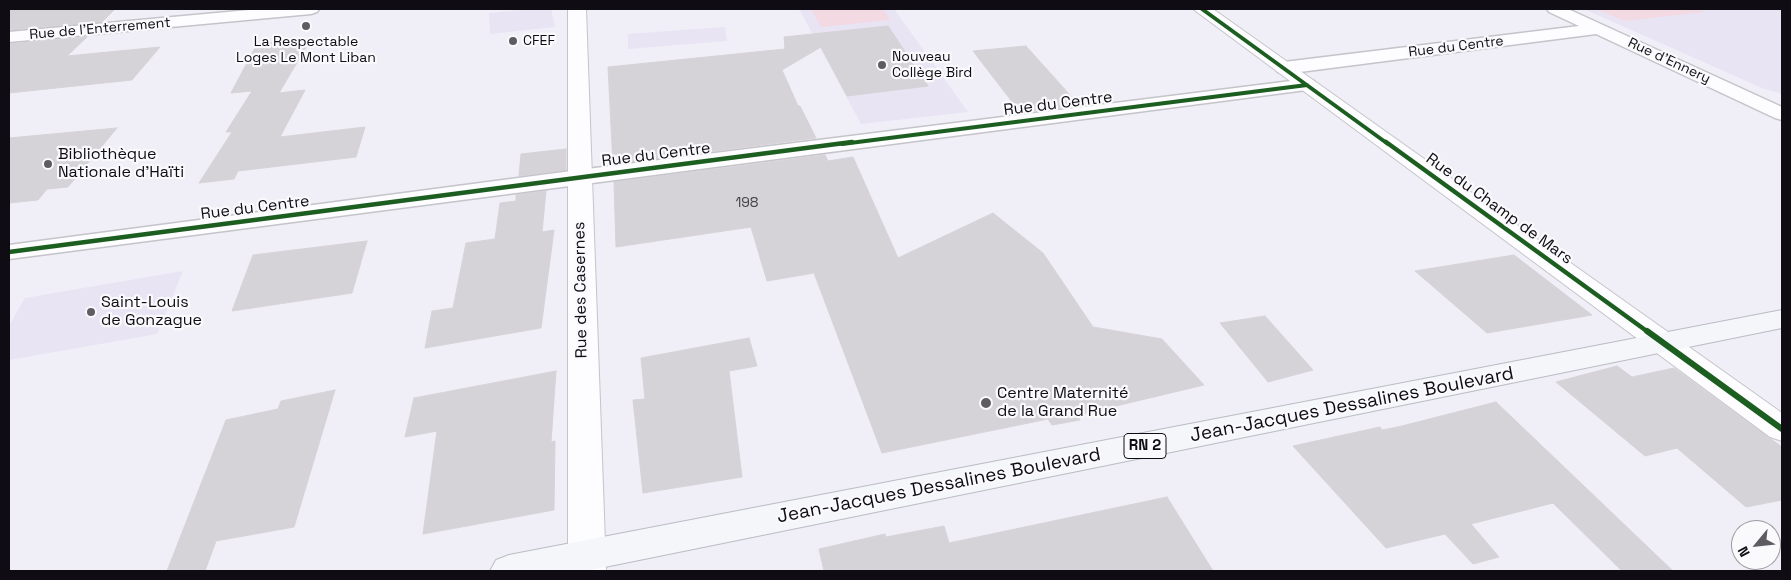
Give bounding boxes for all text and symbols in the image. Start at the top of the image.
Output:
street label: Rue de l'Enterrement [29,14,171,44]
marker: La Respectable Loges Le Mont Liban [300,20,312,32]
place label: CFEF [523,33,555,49]
street label: Rue du Centre [1407,33,1505,61]
place label: La Respectable Loges Le Mont Liban [236,34,376,66]
marker: CFEF [507,35,519,47]
street label: Rue d'Ennery [1625,35,1713,87]
place label: Nouveau Collège Bird [892,49,972,82]
marker: Nouveau Collège Bird [876,59,888,71]
street label: Rue du Centre [1002,88,1114,120]
street label: Rue du Centre [600,139,712,171]
place label: Bibliothèque Nationale d’Haïti [58,145,184,183]
street label: Rue du Champ de Mars [1422,149,1576,269]
marker: Bibliothèque Nationale d’Haïti [42,158,54,170]
street label: Rue du Centre [199,192,311,224]
house number: 198 [735,195,759,211]
street label: Rue des Casernes [570,221,592,359]
place label: Saint-Louis de Gonzague [101,293,202,331]
marker: Saint-Louis de Gonzague [85,306,97,318]
street label: Jean-Jacques Dessalines Boulevard [1188,362,1516,448]
place label: Centre Maternité de la Grand Rue [997,384,1128,422]
marker: Centre Maternité de la Grand Rue [979,396,993,410]
road number: RN 2 [1124,434,1166,458]
street label: Jean-Jacques Dessalines Boulevard [775,443,1103,529]
north arrow [1731,520,1781,570]
text: N [1733,543,1754,560]

